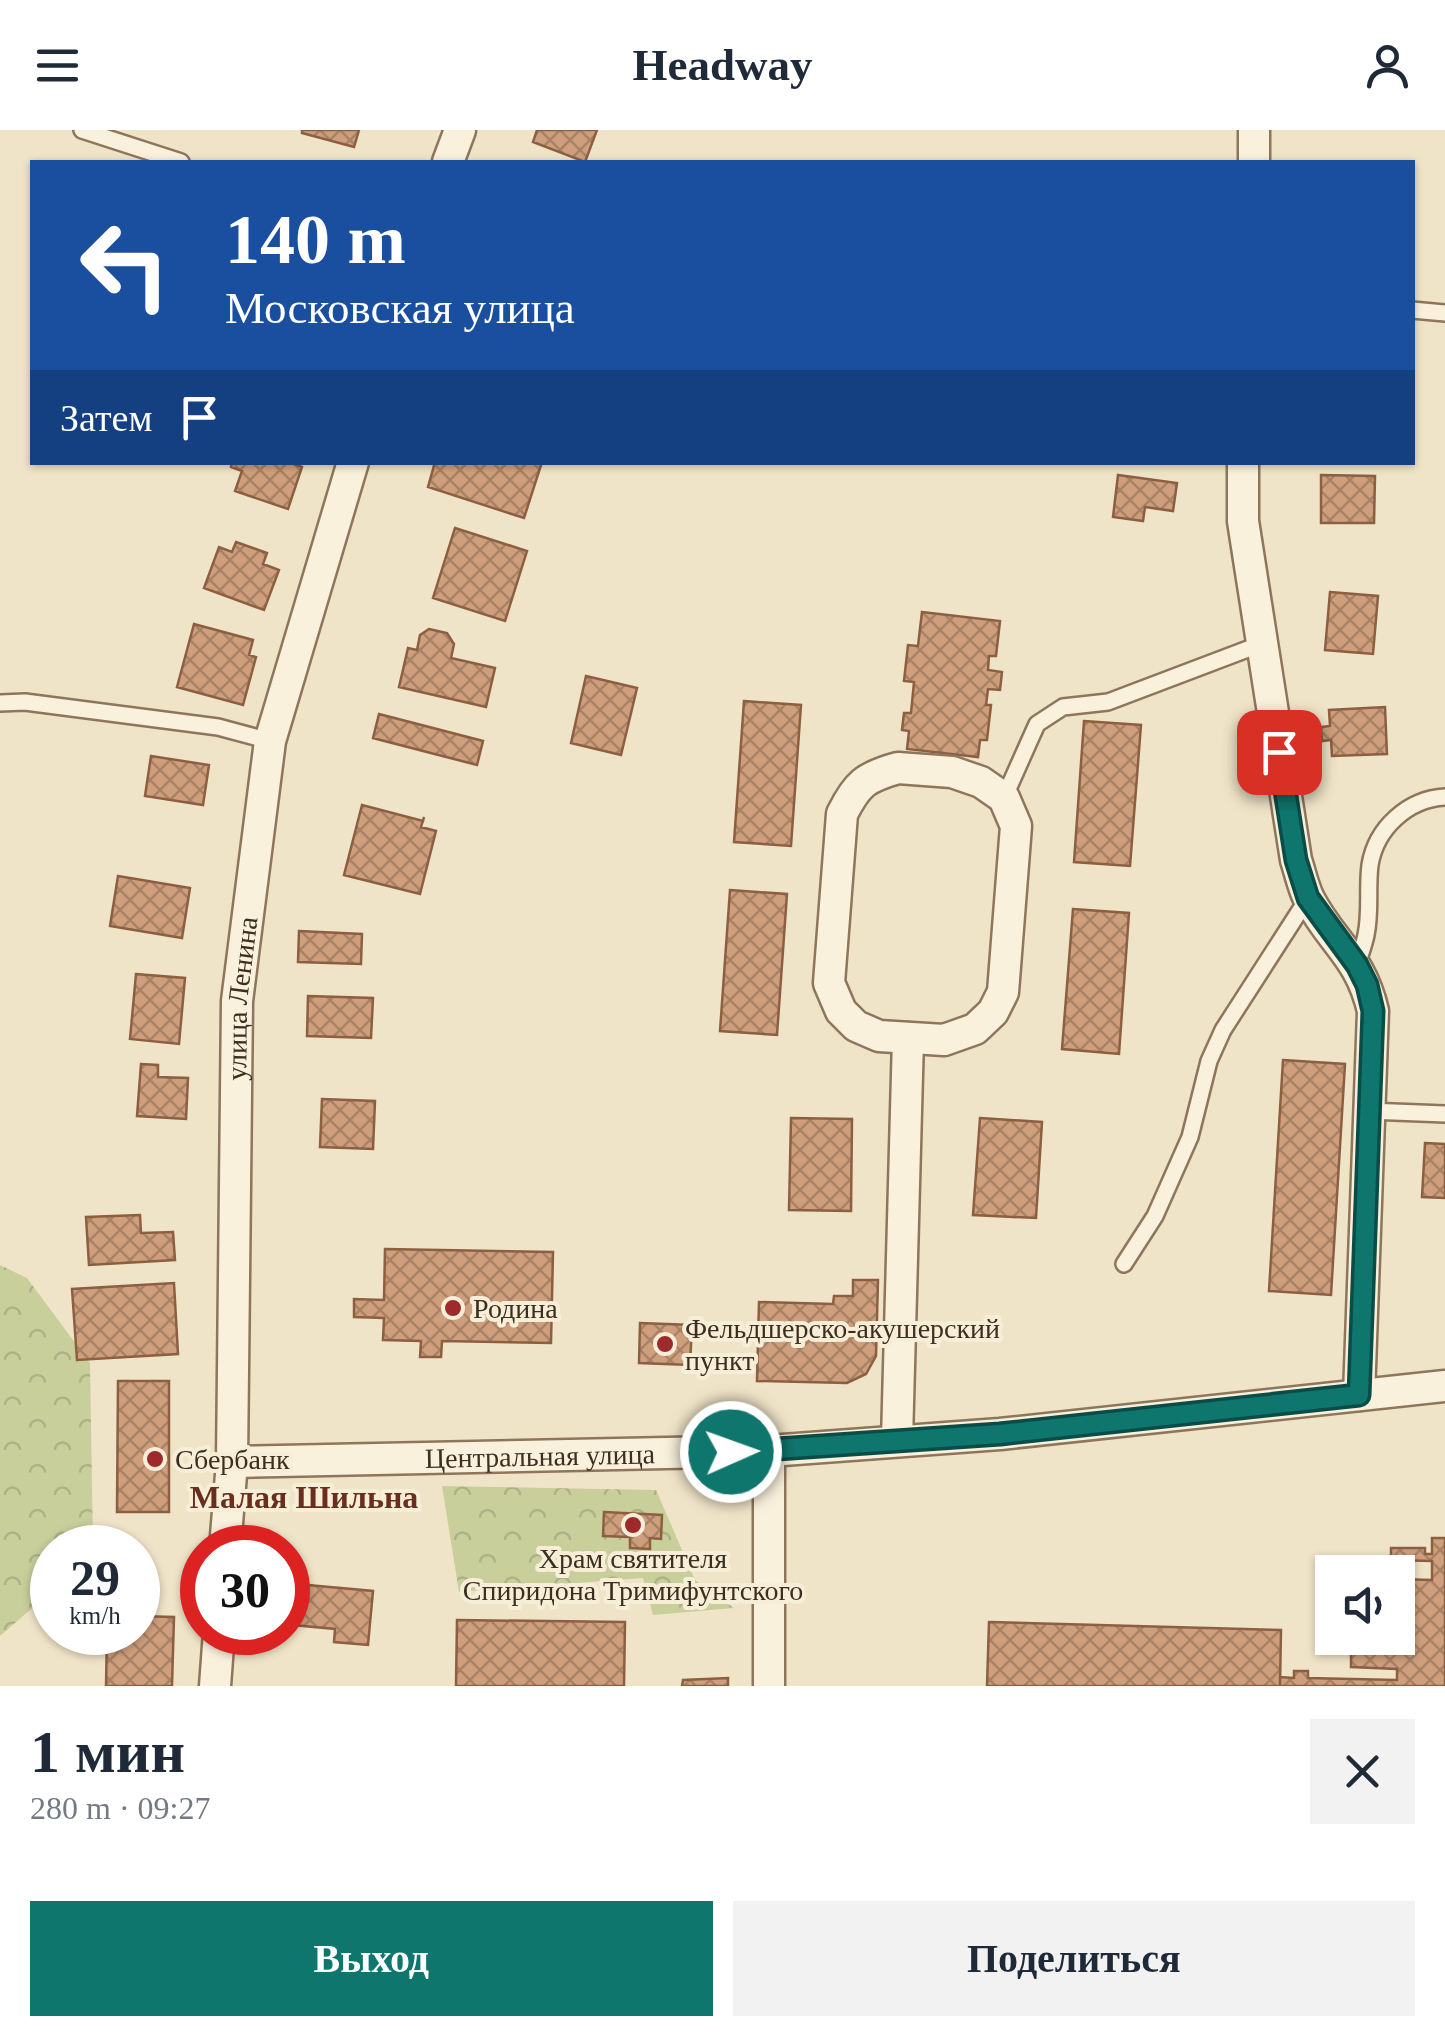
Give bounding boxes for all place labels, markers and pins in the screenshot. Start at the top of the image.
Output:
pin [1237,710,1322,795]
place label: Родина [473,1293,558,1324]
marker: Родина [442,1297,464,1319]
place label: Фельдшерско-акушерский пункт [685,1313,1000,1376]
marker: Фельдшерско-акушерский пункт [654,1333,676,1355]
place label: Сбербанк [175,1444,290,1475]
marker: Сбербанк [144,1448,166,1470]
marker: Храм святителя Спиридона Тримифунтского [622,1514,644,1536]
place label: Храм святителя Спиридона Тримифунтского [463,1543,803,1606]

